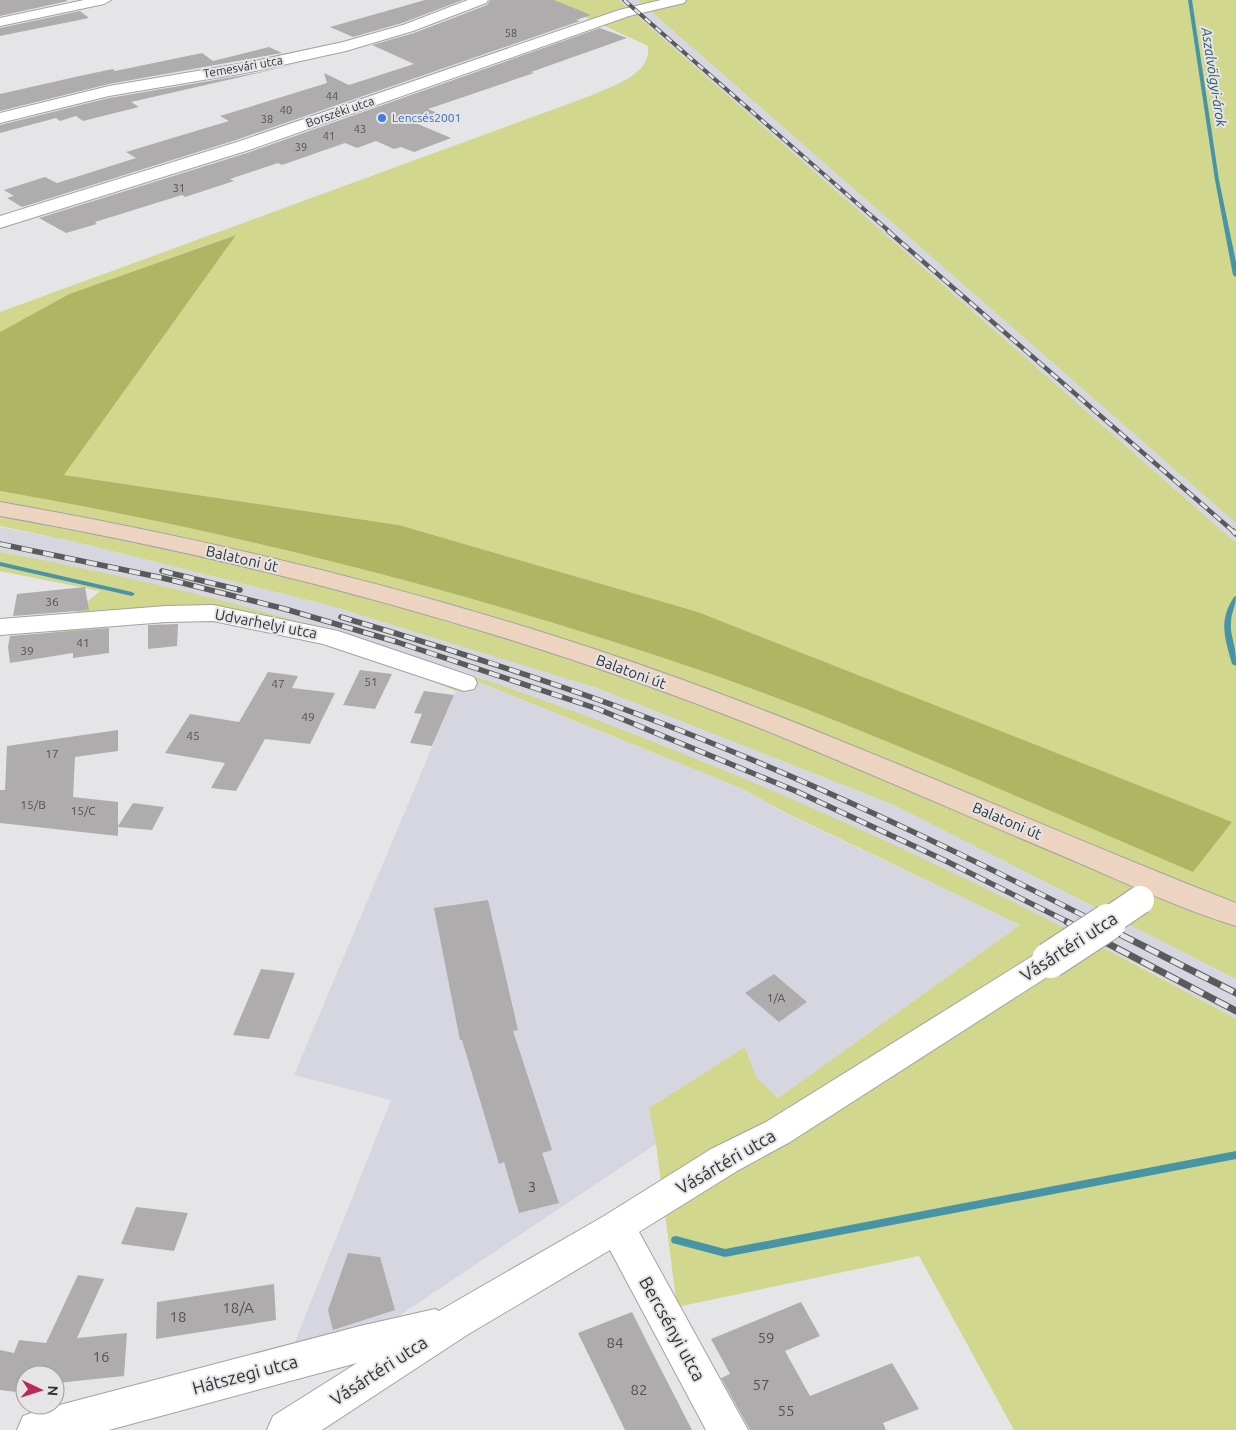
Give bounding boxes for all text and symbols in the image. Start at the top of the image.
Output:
water label: Aszalvölgyi-árok [1198,25,1230,129]
house number: 58 [505,27,517,39]
street label: Temesvári utca [202,53,284,80]
house number: 44 [326,90,338,102]
street label: Borszéki utca [304,94,376,129]
house number: 40 [280,104,292,116]
place label: Lencsés2001 [392,111,461,124]
marker: Lencsés2001 [376,112,388,124]
house number: 38 [261,113,273,125]
house number: 43 [354,123,366,135]
house number: 41 [323,130,335,142]
house number: 39 [295,141,307,153]
house number: 31 [173,182,185,194]
street label: Balatoni út [204,542,280,575]
house number: 36 [45,595,59,608]
street label: Udvarhelyi utca [213,605,319,642]
house number: 41 [76,636,90,649]
house number: 39 [20,644,34,657]
street label: Balatoni út [594,651,669,692]
house number: 51 [364,675,378,688]
house number: 47 [271,677,285,690]
house number: 49 [301,710,315,723]
house number: 45 [186,729,200,742]
house number: 17 [45,747,59,760]
house number: 15/B [20,798,46,811]
street label: Balatoni út [970,798,1045,843]
house number: 15/C [70,804,96,817]
street label: Vásártéri utca [1016,907,1121,985]
house number: 1/A [767,991,785,1004]
street label: Vásártéri utca [672,1125,779,1198]
house number: 3 [528,1178,536,1195]
street label: Bercsényi utca [636,1273,710,1384]
house number: 18/A [222,1299,254,1316]
house number: 18 [170,1308,186,1325]
house number: 59 [758,1329,774,1346]
street label: Vásártéri utca [326,1331,431,1409]
house number: 84 [607,1334,623,1351]
house number: 16 [93,1348,109,1365]
street label: Hátszegi utca [190,1350,300,1398]
north arrow [15,1365,65,1415]
house number: 57 [753,1376,769,1393]
house number: 82 [631,1381,647,1398]
text: N [45,1385,61,1397]
house number: 55 [778,1402,794,1419]

